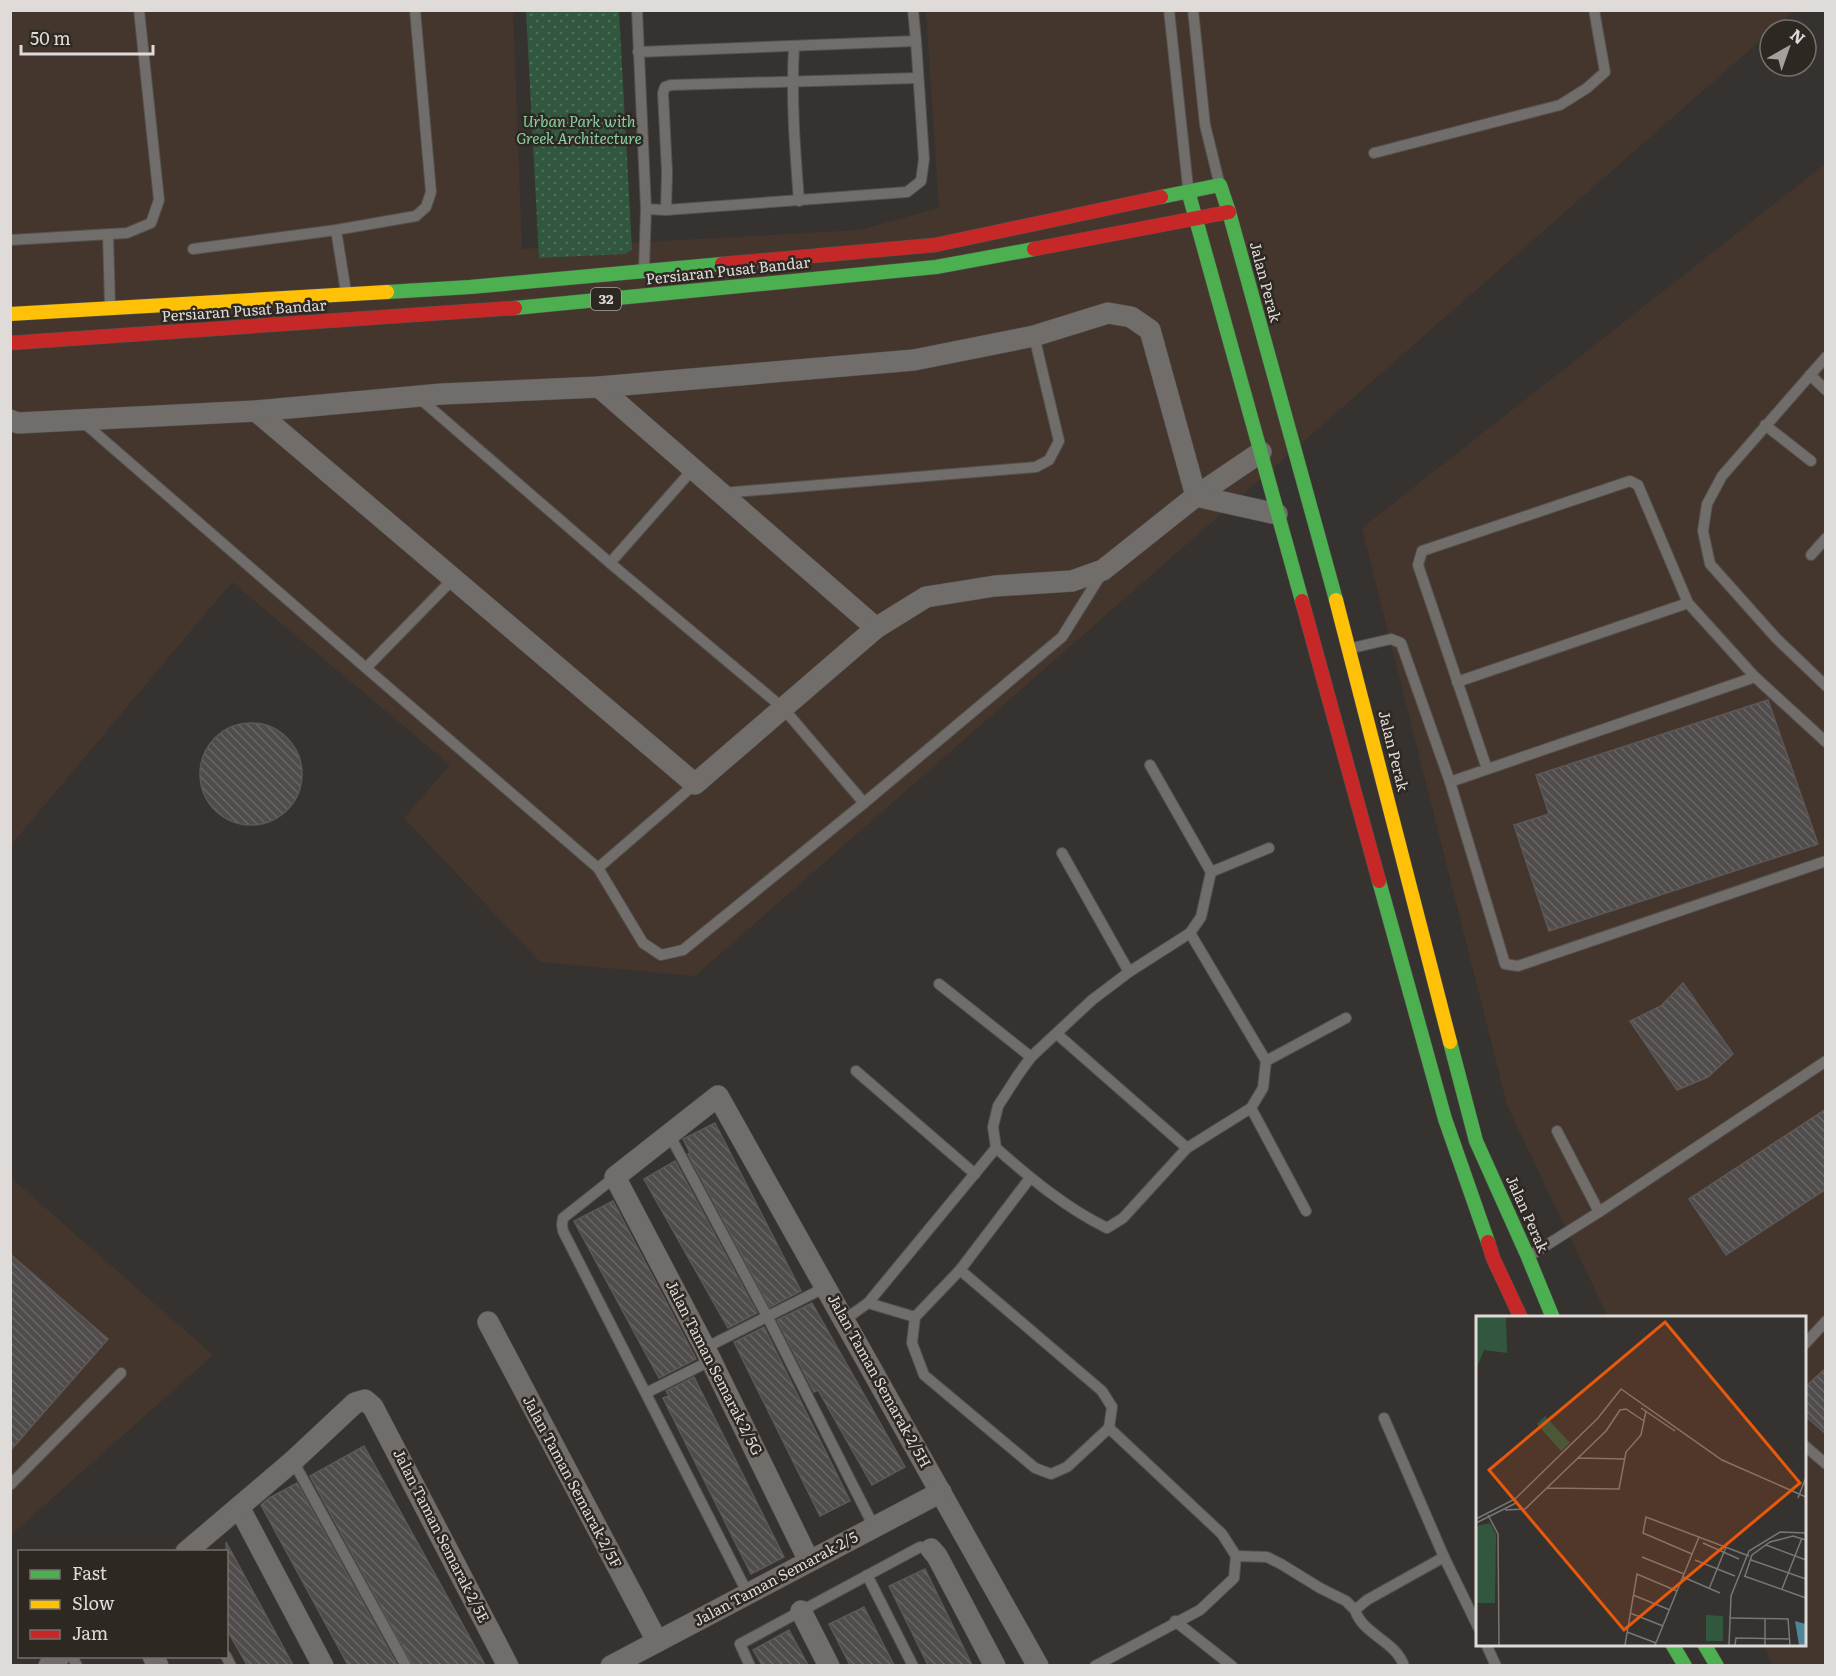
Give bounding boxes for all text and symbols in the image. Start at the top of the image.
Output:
scale bar [21,18,153,56]
north arrow [1758,18,1818,78]
text: N [1785,22,1811,49]
text: 50 m [30,24,71,51]
park label: Urban Park with Greek Architecture [516,109,642,149]
street label: Jalan Perak [1245,239,1288,325]
street label: Persiaran Pusat Bandar [644,249,811,290]
road number: 32 [591,288,621,310]
street label: Persiaran Pusat Bandar [161,292,327,327]
street label: Jalan Perak [1373,708,1416,794]
street label: Jalan Perak [1501,1171,1556,1257]
street label: Jalan Taman Semarak 2/5G [661,1275,770,1459]
street label: Jalan Taman Semarak 2/5H [823,1289,938,1471]
inset map [1476,1316,1806,1646]
street label: Jalan Taman Semarak 2/5F [518,1391,629,1572]
street label: Jalan Taman Semarak 2/5E [388,1444,496,1626]
street label: Jalan Taman Semarak 2/5 [689,1524,862,1631]
legend [18,1550,228,1658]
text: Fast [72,1559,108,1586]
text: Slow [72,1589,115,1616]
text: Jam [72,1619,108,1646]

